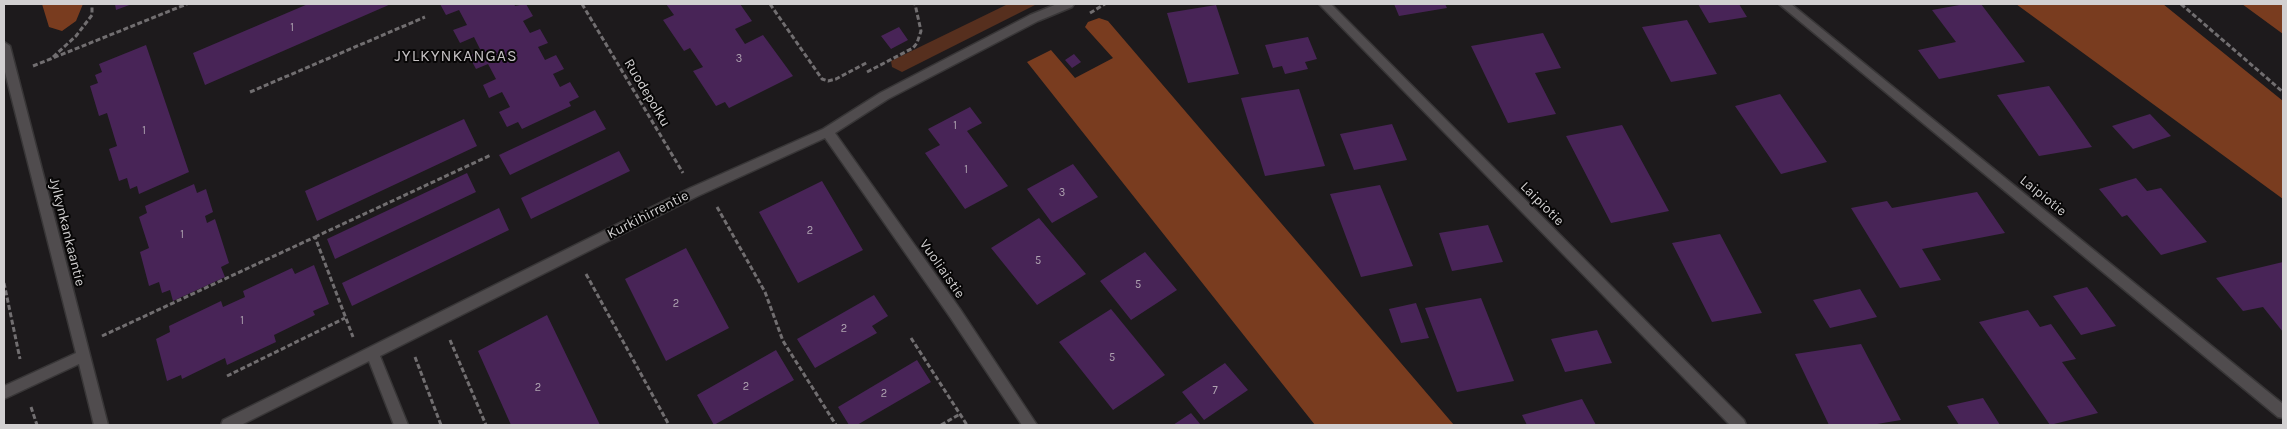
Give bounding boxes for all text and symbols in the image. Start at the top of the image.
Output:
house number: 1 [290,21,294,35]
district label: JYLKYNKANGAS [393,46,519,66]
house number: 3 [736,52,742,66]
street label: Ruodepolku [620,56,674,130]
house number: 1 [953,119,957,133]
house number: 1 [142,124,146,138]
house number: 1 [964,163,968,177]
street label: Laipiotie [2016,172,2070,220]
street label: Jylkynkankaantie [45,176,89,288]
street label: Laipiotie [1517,179,1567,229]
house number: 3 [1059,186,1065,200]
street label: Kurkihirrentie [604,187,692,243]
house number: 2 [807,224,813,238]
house number: 1 [180,228,184,242]
street label: Vuoliaistie [916,236,968,302]
house number: 5 [1035,254,1041,268]
house number: 5 [1135,278,1141,292]
house number: 2 [673,297,679,311]
house number: 1 [240,314,244,328]
house number: 2 [841,322,847,336]
house number: 5 [1109,351,1115,365]
house number: 2 [743,380,749,394]
house number: 2 [535,381,541,395]
house number: 7 [1212,384,1218,398]
house number: 2 [881,387,887,401]

